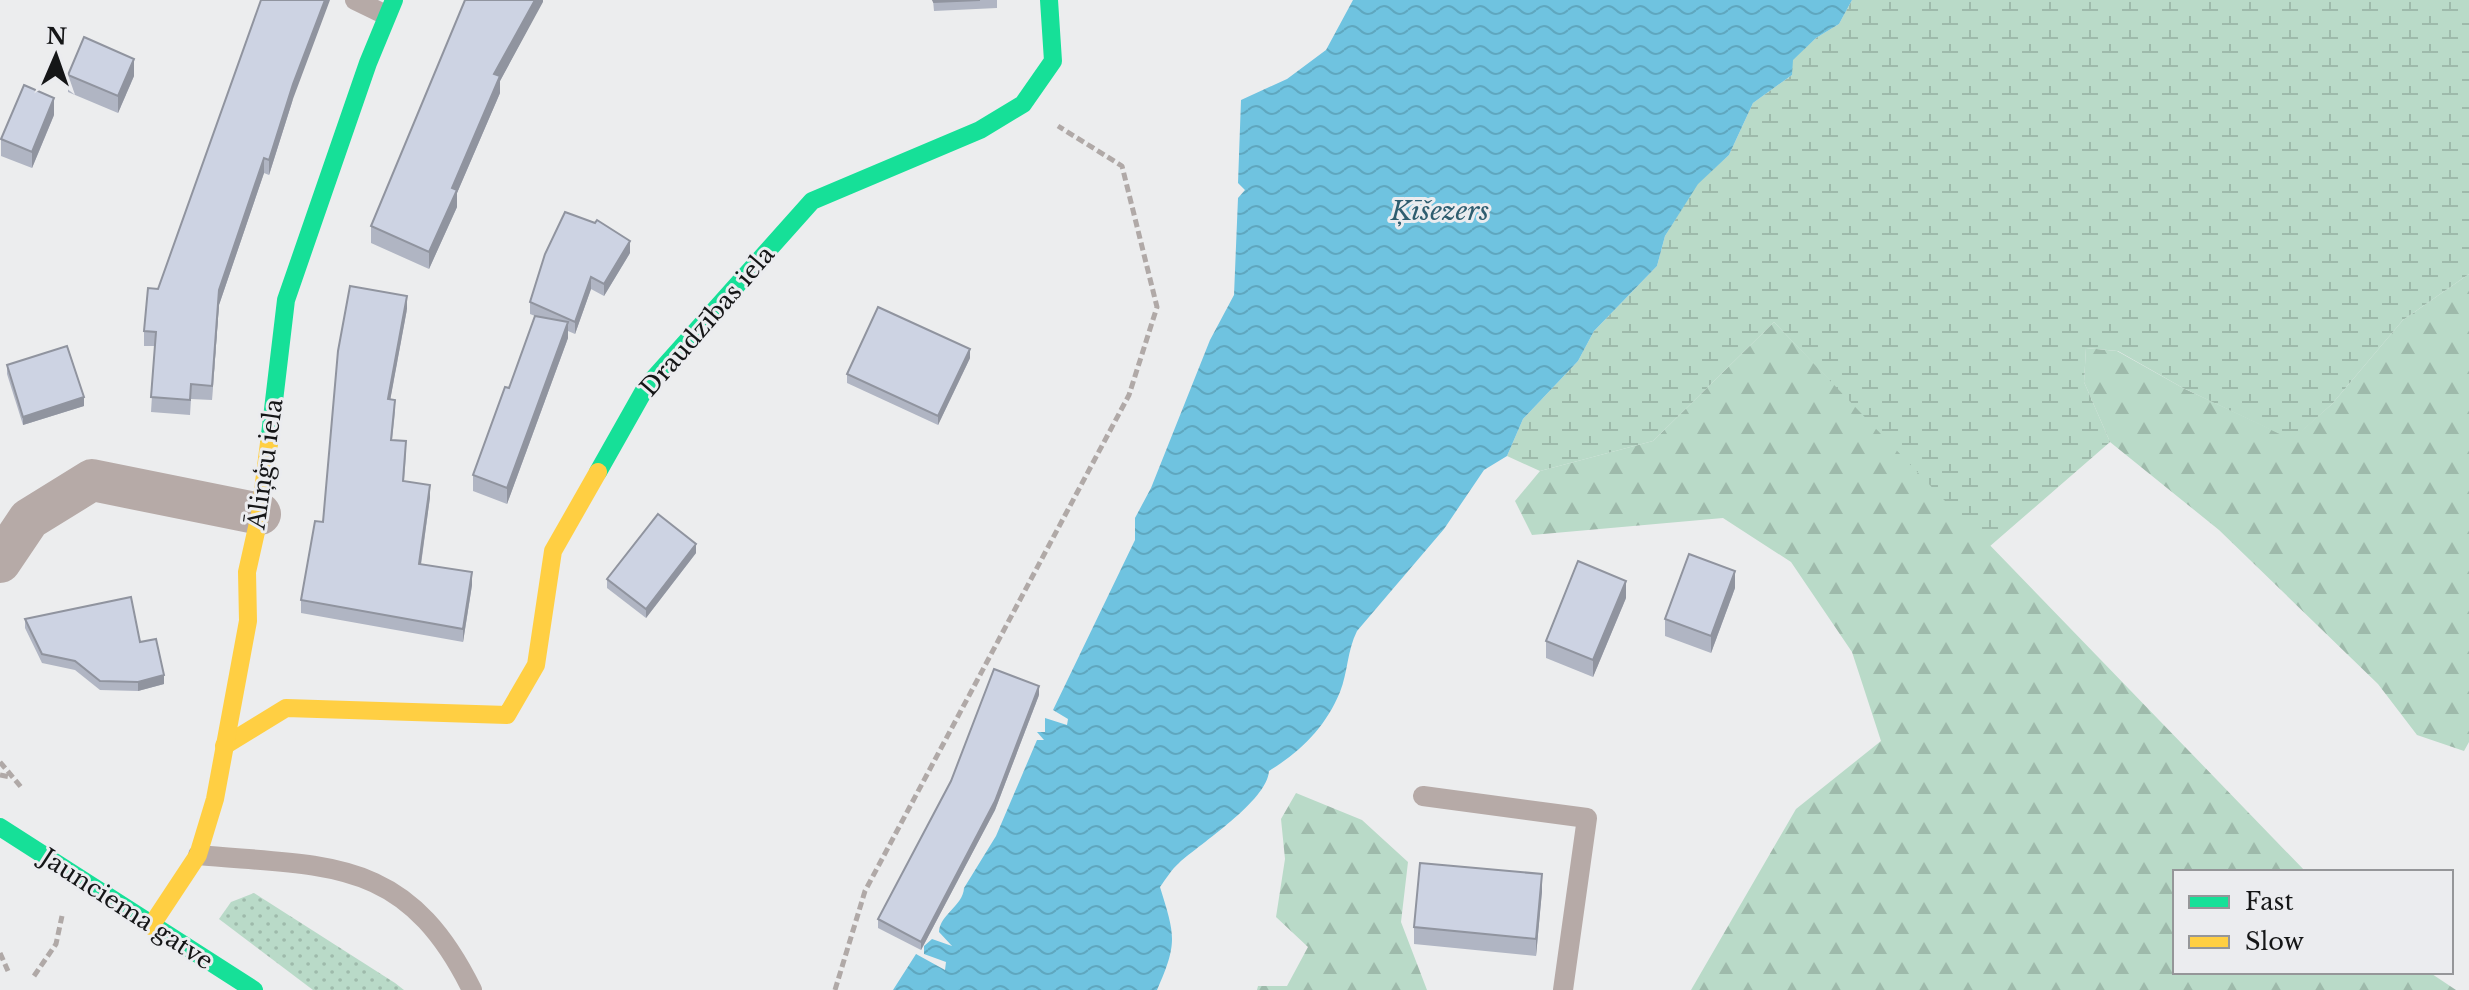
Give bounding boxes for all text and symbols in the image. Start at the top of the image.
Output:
north arrow [16,16,96,96]
text: N [46,23,68,50]
water label: Ķīšezers [1390,195,1489,227]
street label: Draudzības iela [634,239,781,402]
street label: Āliņģu iela [241,396,289,532]
street label: Jaunciema gatve [33,841,219,976]
legend [2173,870,2453,974]
text: Fast [2245,887,2293,916]
text: Slow [2245,927,2304,956]

